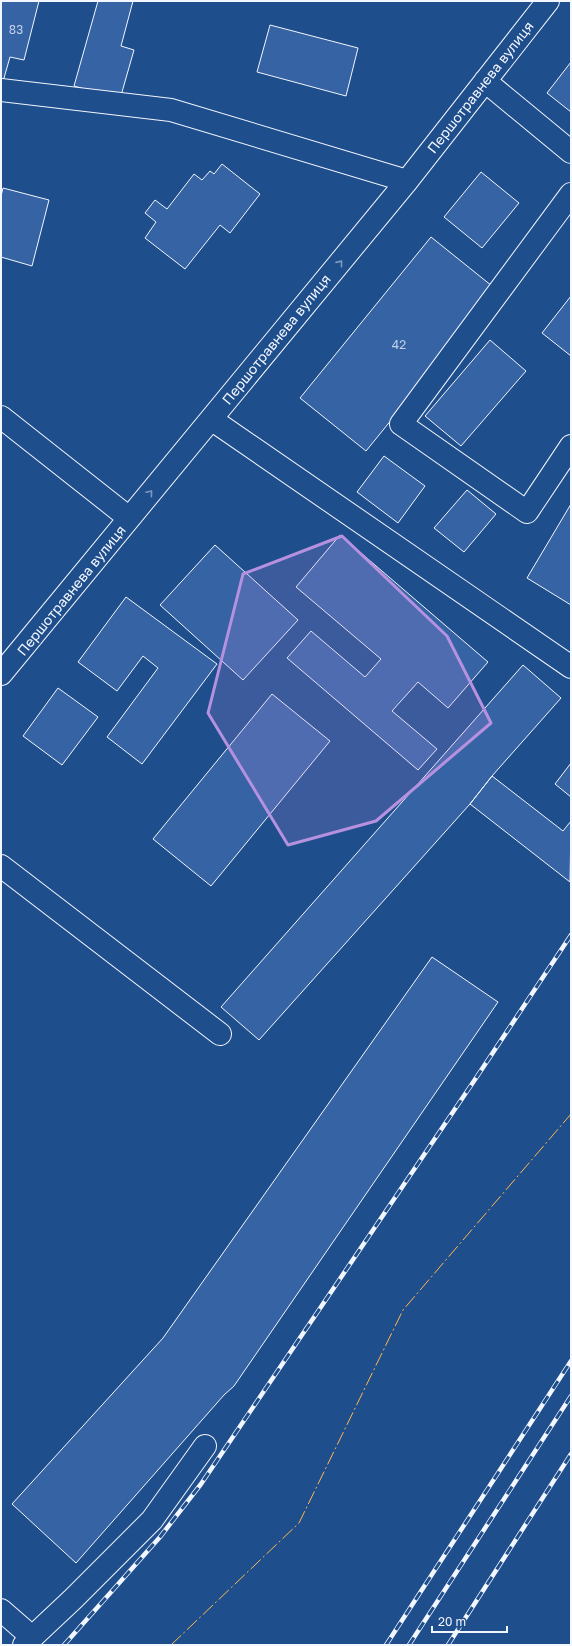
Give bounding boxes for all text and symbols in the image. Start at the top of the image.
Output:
street label: Першотравнева вулиця [423,18,537,156]
house number: 83 [9,22,23,37]
one-way arrow [335,260,342,267]
street label: Першотравнева вулиця [218,270,334,408]
house number: 42 [392,337,406,352]
one-way arrow [146,490,153,497]
street label: Першотравнева вулиця [13,521,129,659]
scale bar [432,1608,507,1634]
text: 20 m [438,1614,466,1629]

